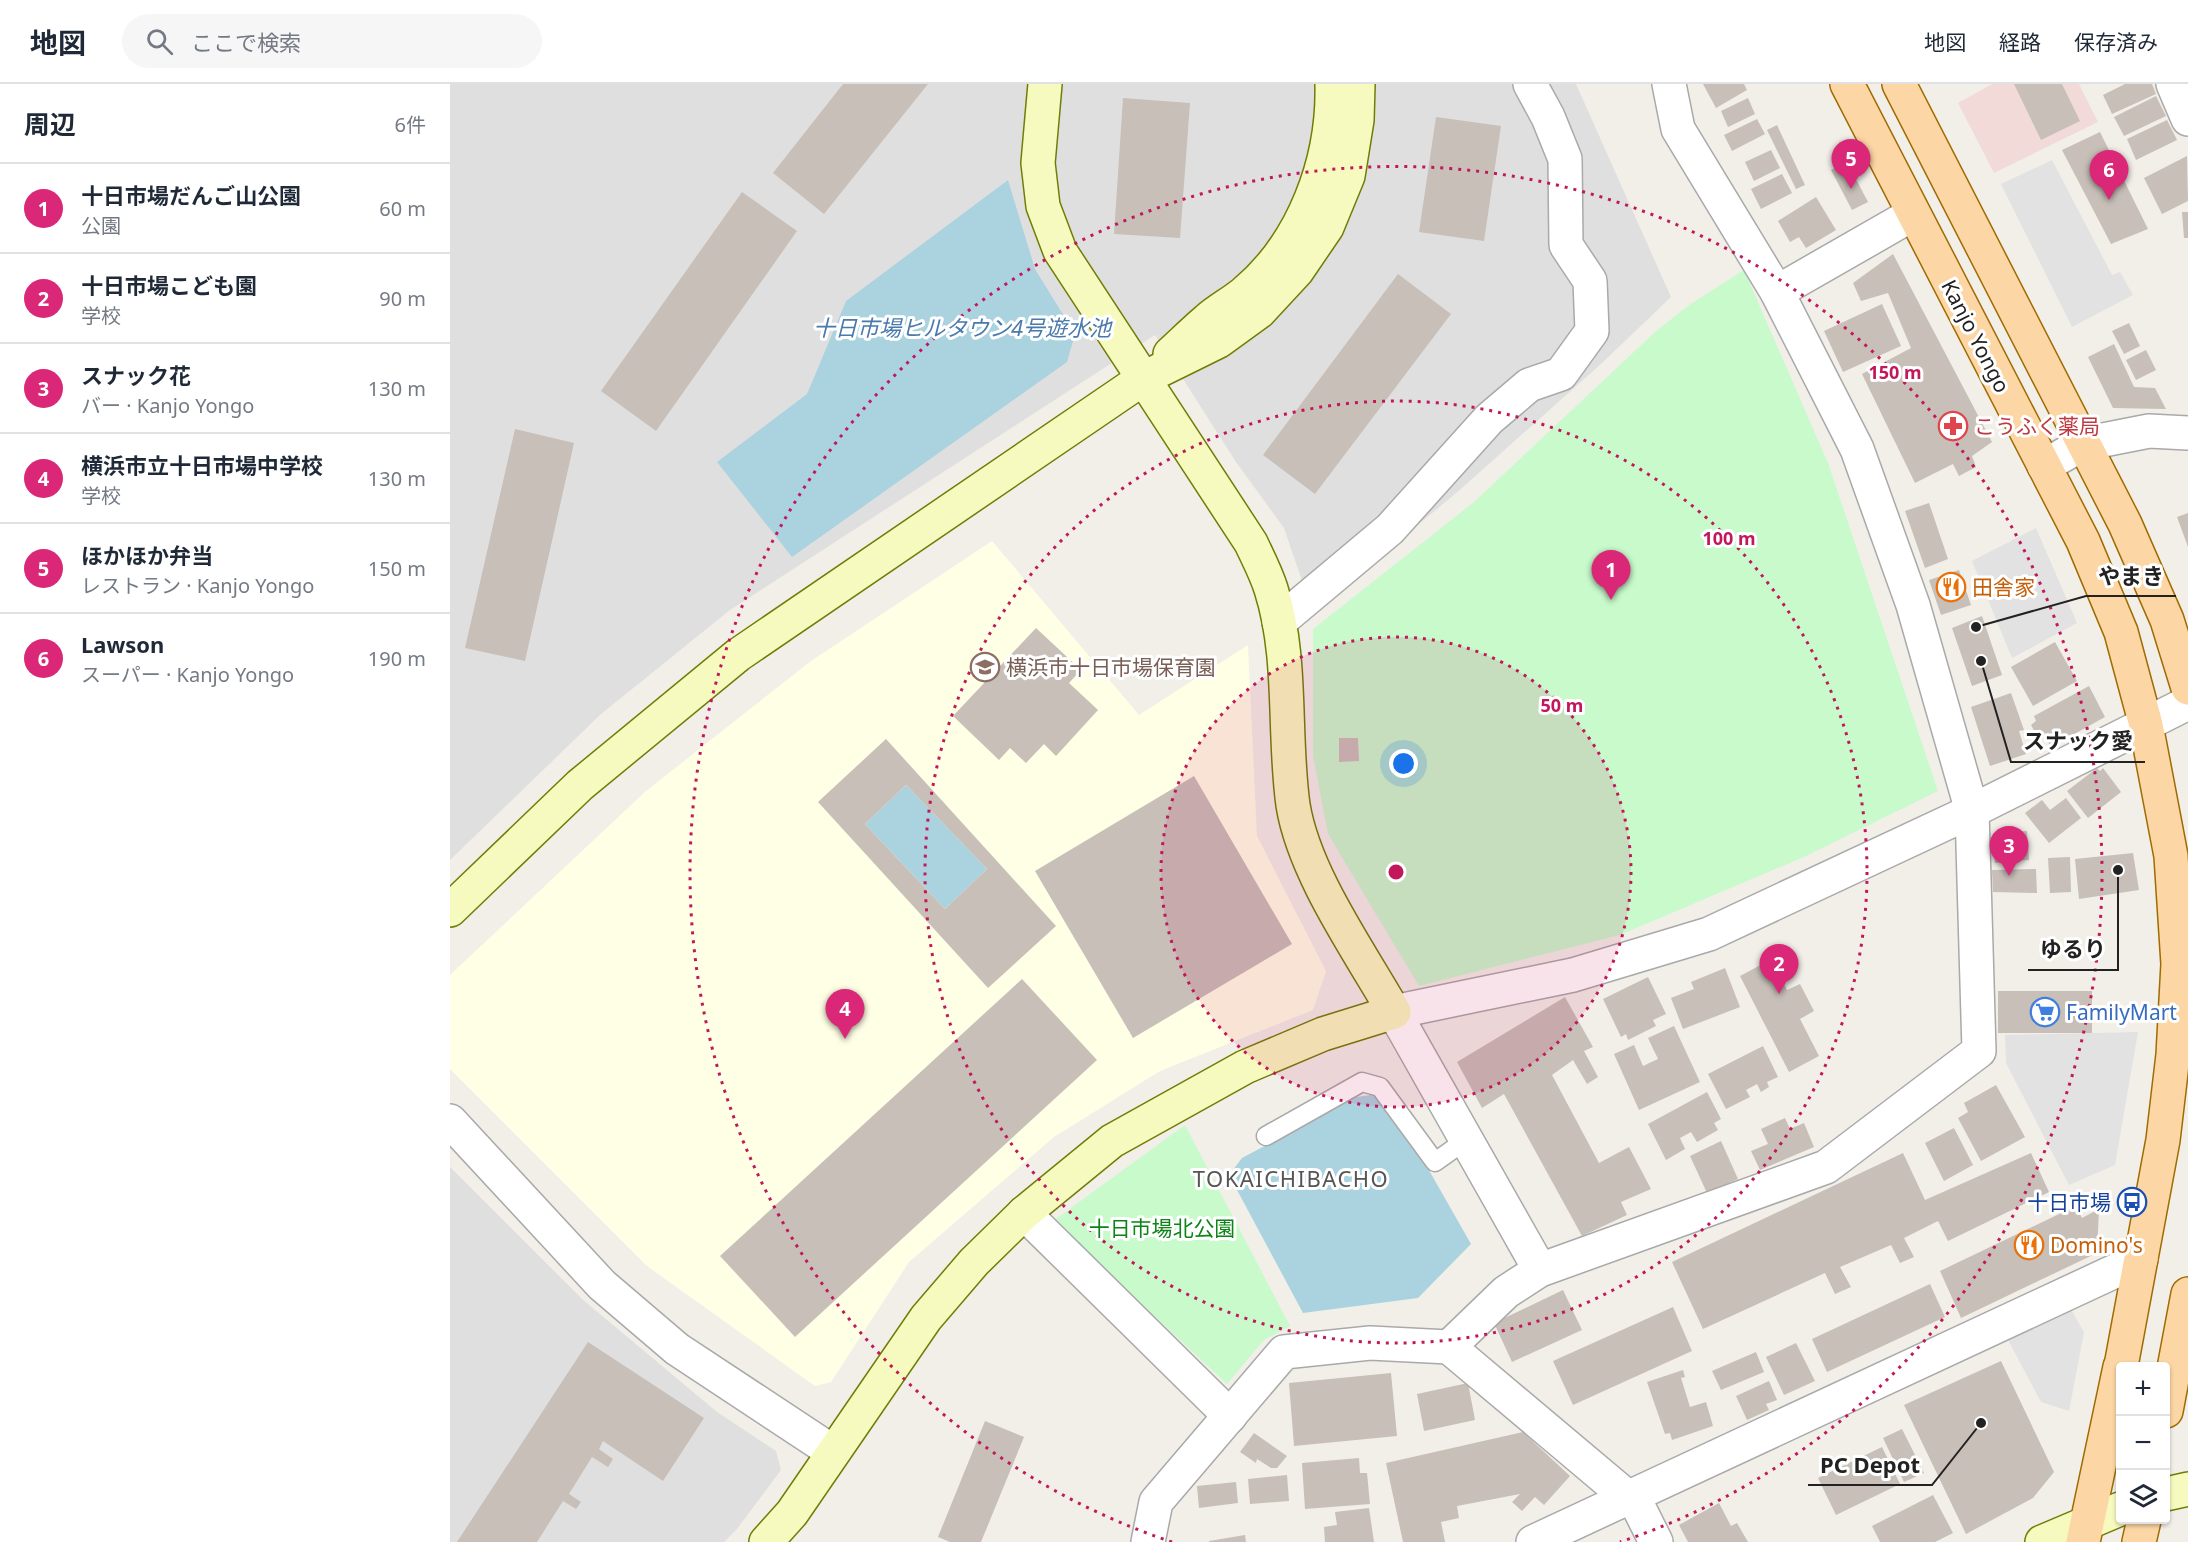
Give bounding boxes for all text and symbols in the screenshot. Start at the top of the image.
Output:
search box [122,14,542,68]
text: 地図 [30,23,86,61]
icon: search [143,25,176,58]
text: ここで検索 [191,27,301,57]
text: 地図 [1924,28,1966,56]
text: 経路 [1999,28,2041,56]
text: 保存済み [2074,28,2158,56]
text: 周辺 [24,106,76,142]
text: 6件 [395,111,426,138]
pin: 5 [1832,140,1870,189]
pin: 6 [2090,150,2128,200]
text: 十日市場だんご山公園 [81,180,301,210]
text: 1 [38,195,49,222]
text: 60 m [379,195,426,222]
text: 公園 [81,212,121,239]
text: 十日市場こども園 [81,270,257,300]
street label: Kanjo Yongo [1935,275,2017,397]
text: 2 [38,285,49,312]
text: 90 m [379,285,426,312]
text: 学校 [81,302,121,329]
water label: 十日市場ヒルタウン4号遊水池 [813,312,1113,342]
text: スナック花 [81,360,191,390]
text: 150 m [1868,360,1922,384]
text: 3 [38,375,49,402]
text: 130 m [368,375,426,402]
text: バー · Kanjo Yongo [81,392,254,419]
pharmacy icon: こうふく薬局 [1937,410,1969,442]
place label: こうふく薬局 [1974,412,2100,440]
text: 横浜市立十日市場中学校 [81,450,323,480]
text: 4 [38,465,49,492]
text: 130 m [368,465,426,492]
text: 学校 [81,482,121,509]
text: 100 m [1702,526,1756,550]
text: ほかほか弁当 [81,540,213,570]
pin: 1 [1592,550,1630,600]
text: 5 [38,555,49,582]
text: 150 m [368,555,426,582]
callout: やまき [2086,556,2176,596]
text: やまき [2098,560,2164,590]
restaurant icon: 田舎家 [1935,571,1967,603]
text: レストラン · Kanjo Yongo [81,572,314,599]
place label: 田舎家 [1972,573,2035,601]
text: Lawson [81,629,164,659]
text: 6 [38,645,49,672]
text: 190 m [368,645,426,672]
school or university icon: 横浜市十日市場保育園 [969,651,1001,683]
place label: 横浜市十日市場保育園 [1006,653,1216,681]
text: スーパー · Kanjo Yongo [81,661,294,688]
text: 50 m [1541,693,1583,717]
callout: スナック愛 [2011,722,2145,762]
text: スナック愛 [2023,725,2133,755]
your location [1389,749,1418,778]
pin: 3 [1990,826,2028,876]
centre of rings [1386,862,1406,882]
callout: ゆるり [2028,930,2118,970]
text: ゆるり [2040,933,2106,963]
pin: 2 [1760,944,1798,994]
pin: 4 [826,990,864,1039]
supermarket icon: FamilyMart [2029,996,2061,1028]
place label: FamilyMart [2066,998,2177,1026]
district label: TOKAICHIBACHO [1193,1163,1389,1193]
bus stop icon: 十日市場 [2116,1186,2148,1218]
place label: 十日市場 [2027,1188,2111,1216]
park label: 十日市場北公園 [1089,1214,1236,1242]
restaurant icon: Domino's [2013,1229,2045,1261]
place label: Domino's [2050,1231,2143,1259]
map controls [2116,1362,2170,1524]
button: + [2116,1362,2170,1416]
button: − [2116,1416,2170,1470]
callout: PC Depot [1808,1445,1932,1485]
text: PC Depot [1820,1449,1920,1479]
button: layers [2116,1470,2170,1524]

